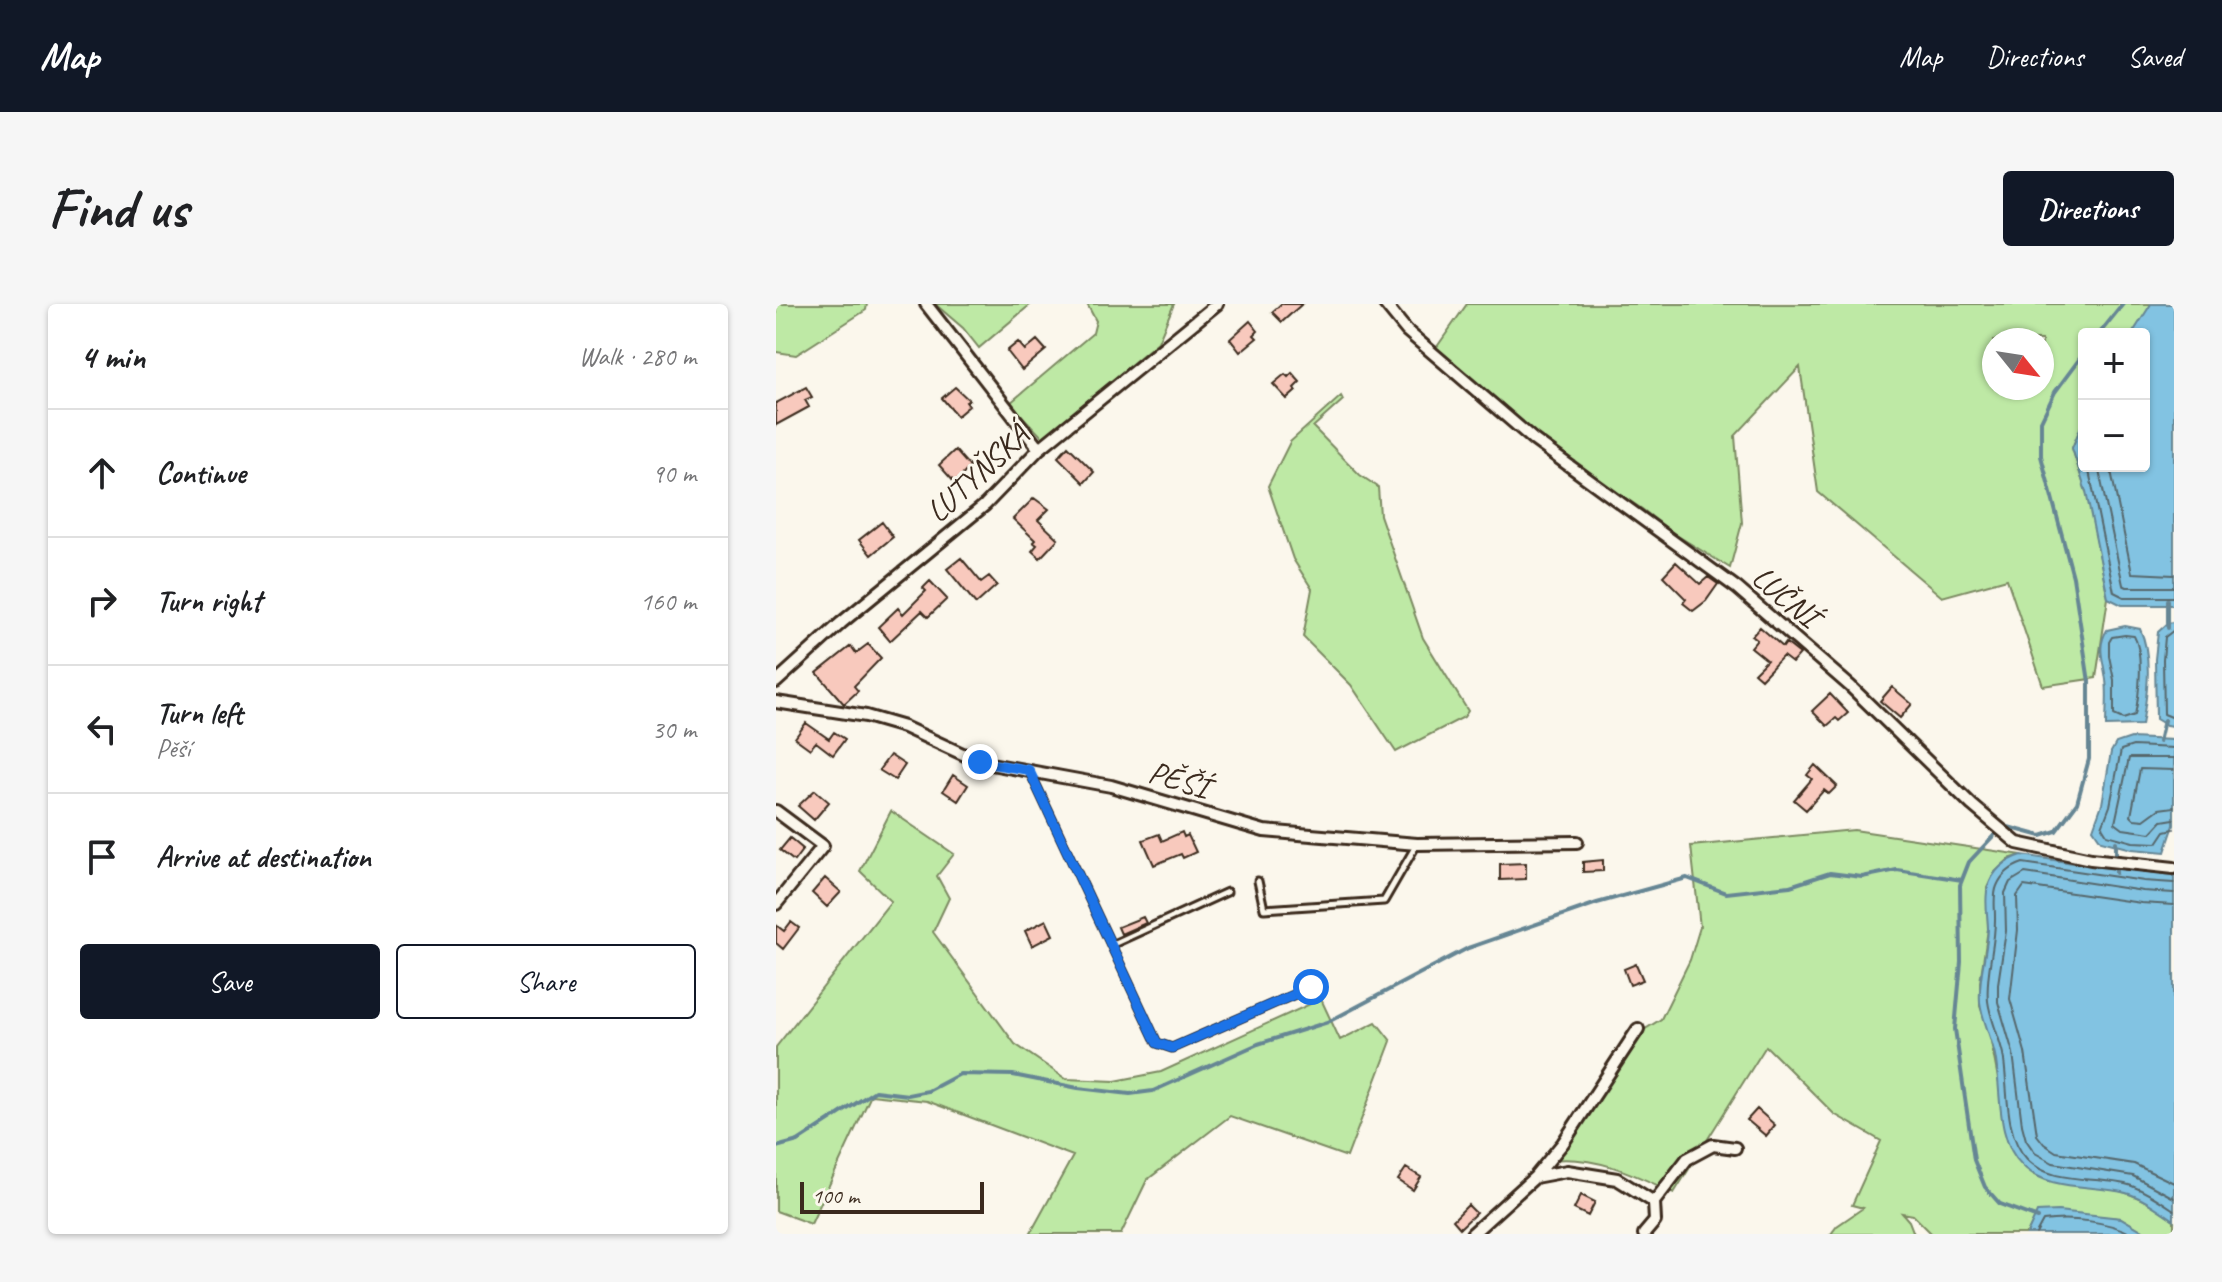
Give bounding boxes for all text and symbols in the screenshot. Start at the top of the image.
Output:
text: Map [40,33,99,80]
text: Map [1899,39,1942,74]
text: Directions [1986,39,2084,74]
text: Saved [2128,39,2182,74]
button: Directions [2003,171,2174,246]
text: Find us [48,173,188,244]
north arrow [1982,328,2054,400]
map controls [2078,328,2150,472]
button: + [2078,328,2150,400]
text: 4 min [80,335,145,378]
text: Walk · 280 m [579,340,696,373]
button: − [2078,400,2150,472]
street label: LUTYŇSKÁ [917,413,1040,531]
icon: ahead [80,451,124,495]
text: Continue [156,454,246,492]
text: 90 m [652,457,696,490]
street label: LUČNÍ [1744,557,1833,641]
icon: right [80,579,124,623]
text: Turn right [156,582,261,620]
text: 160 m [640,585,696,618]
text: Turn left [156,694,243,732]
icon: left [80,707,124,751]
text: 30 m [652,713,696,746]
text: Pěší [156,732,190,765]
route end [962,744,998,780]
street label: PĚŠÍ [1144,751,1221,810]
icon: arrive [80,835,124,879]
text: Arrive at destination [156,838,371,876]
button: Save [80,944,380,1019]
button: Share [396,944,696,1019]
route start [1293,969,1329,1005]
scale bar [800,1178,984,1214]
text: 100 m [812,1182,859,1210]

